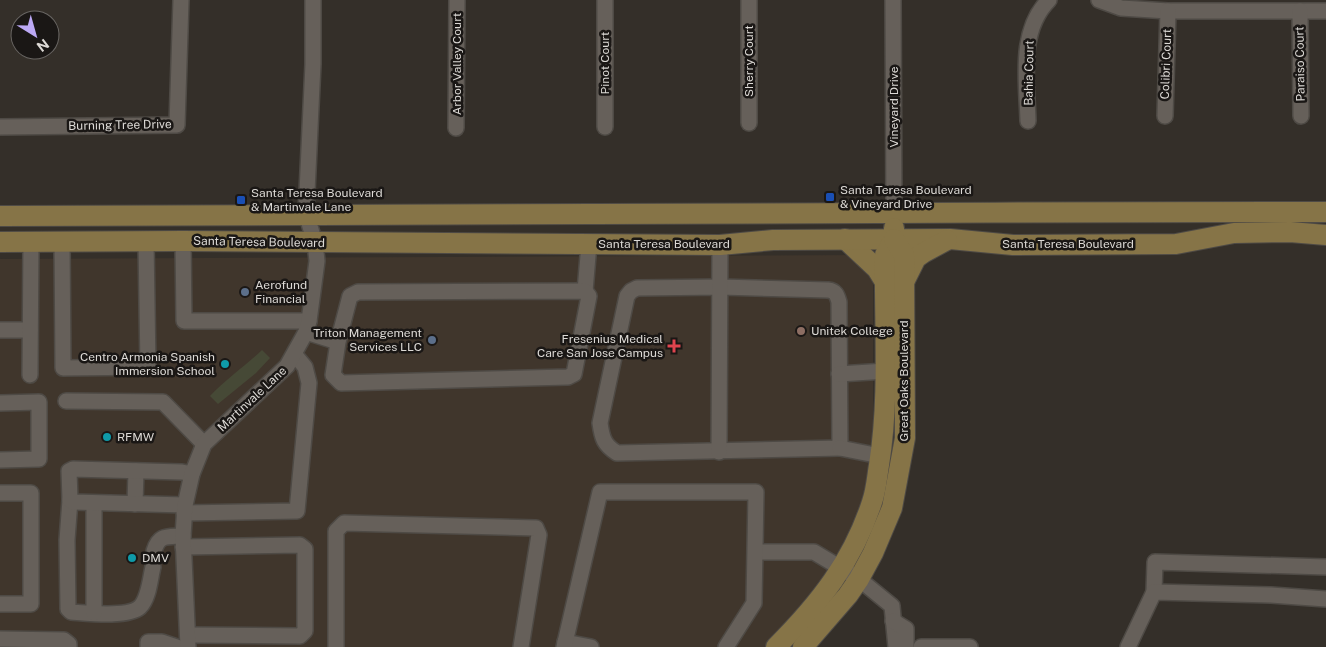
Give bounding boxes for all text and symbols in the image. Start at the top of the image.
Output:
north arrow [10,10,60,60]
street label: Arbor Valley Court [450,12,464,115]
street label: Sherry Court [742,25,756,97]
street label: Paraiso Court [1292,26,1308,102]
street label: Colibri Court [1158,28,1174,100]
street label: Pinot Court [598,31,612,94]
text: N [34,36,52,55]
street label: Bahia Court [1021,40,1037,106]
street label: Vineyard Drive [887,66,901,148]
street label: Burning Tree Drive [68,117,172,133]
place label: Santa Teresa Boulevard & Vineyard Drive [840,183,972,211]
place label: Santa Teresa Boulevard & Martinvale Lane [251,186,383,214]
marker: Santa Teresa Boulevard & Vineyard Drive [824,191,836,203]
marker: Santa Teresa Boulevard & Martinvale Lane [235,194,247,206]
street label: Santa Teresa Boulevard [193,234,325,250]
street label: Santa Teresa Boulevard [598,237,730,251]
street label: Santa Teresa Boulevard [1002,237,1134,251]
place label: Aerofund Financial [255,278,307,306]
marker: Aerofund Financial [239,286,251,298]
street label: Great Oaks Boulevard [897,320,911,442]
place label: Unitek College [811,324,893,338]
marker: Unitek College [795,325,807,337]
place label: Triton Management Services LLC [313,326,422,354]
place label: Fresenius Medical Care San Jose Campus [537,332,663,360]
marker: Triton Management Services LLC [426,334,438,346]
marker: Fresenius Medical Care San Jose Campus [667,339,681,353]
place label: Centro Armonia Spanish Immersion School [80,350,215,378]
marker: Centro Armonia Spanish Immersion School [219,358,231,370]
street label: Martinvale Lane [215,363,289,434]
place label: RFMW [117,430,155,444]
marker: RFMW [101,431,113,443]
place label: DMV [142,551,169,565]
marker: DMV [126,552,138,564]

